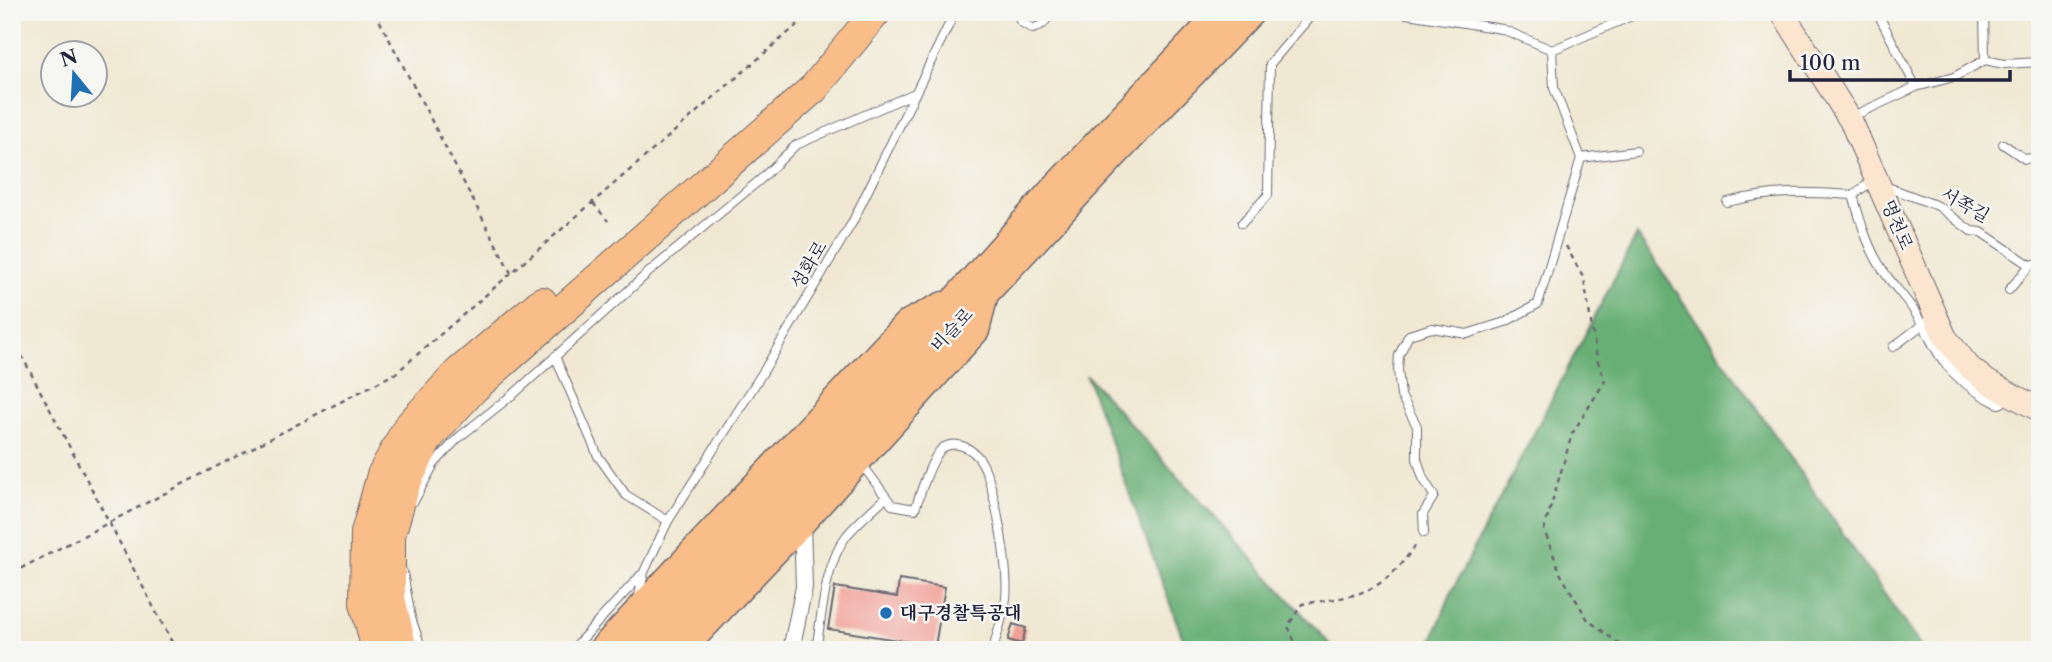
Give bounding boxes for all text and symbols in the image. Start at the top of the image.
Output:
north arrow [38,38,108,108]
scale bar [1790,38,2010,82]
text: N [57,45,80,72]
text: 100 m [1800,50,1861,75]
street label: 서쪽길 [1937,183,1993,227]
street label: 명천로 [1877,197,1917,253]
street label: 성화로 [786,237,832,293]
street label: 비슬로 [926,303,978,357]
place label: 대구경찰특공대 [900,602,1022,624]
marker: 대구경찰특공대 [878,605,894,621]

